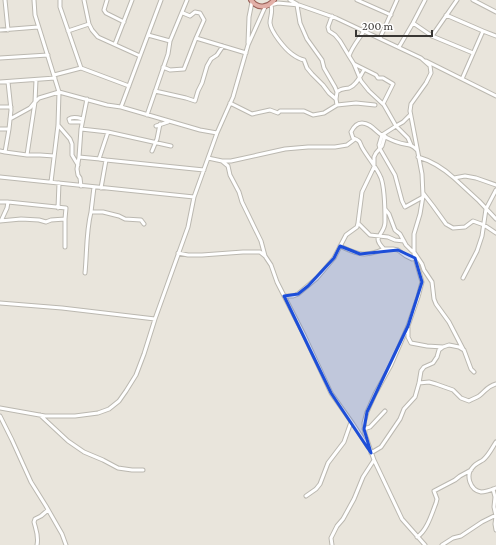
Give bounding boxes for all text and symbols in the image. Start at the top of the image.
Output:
scale bar [356,12,432,38]
text: 200 m [362,19,394,33]

